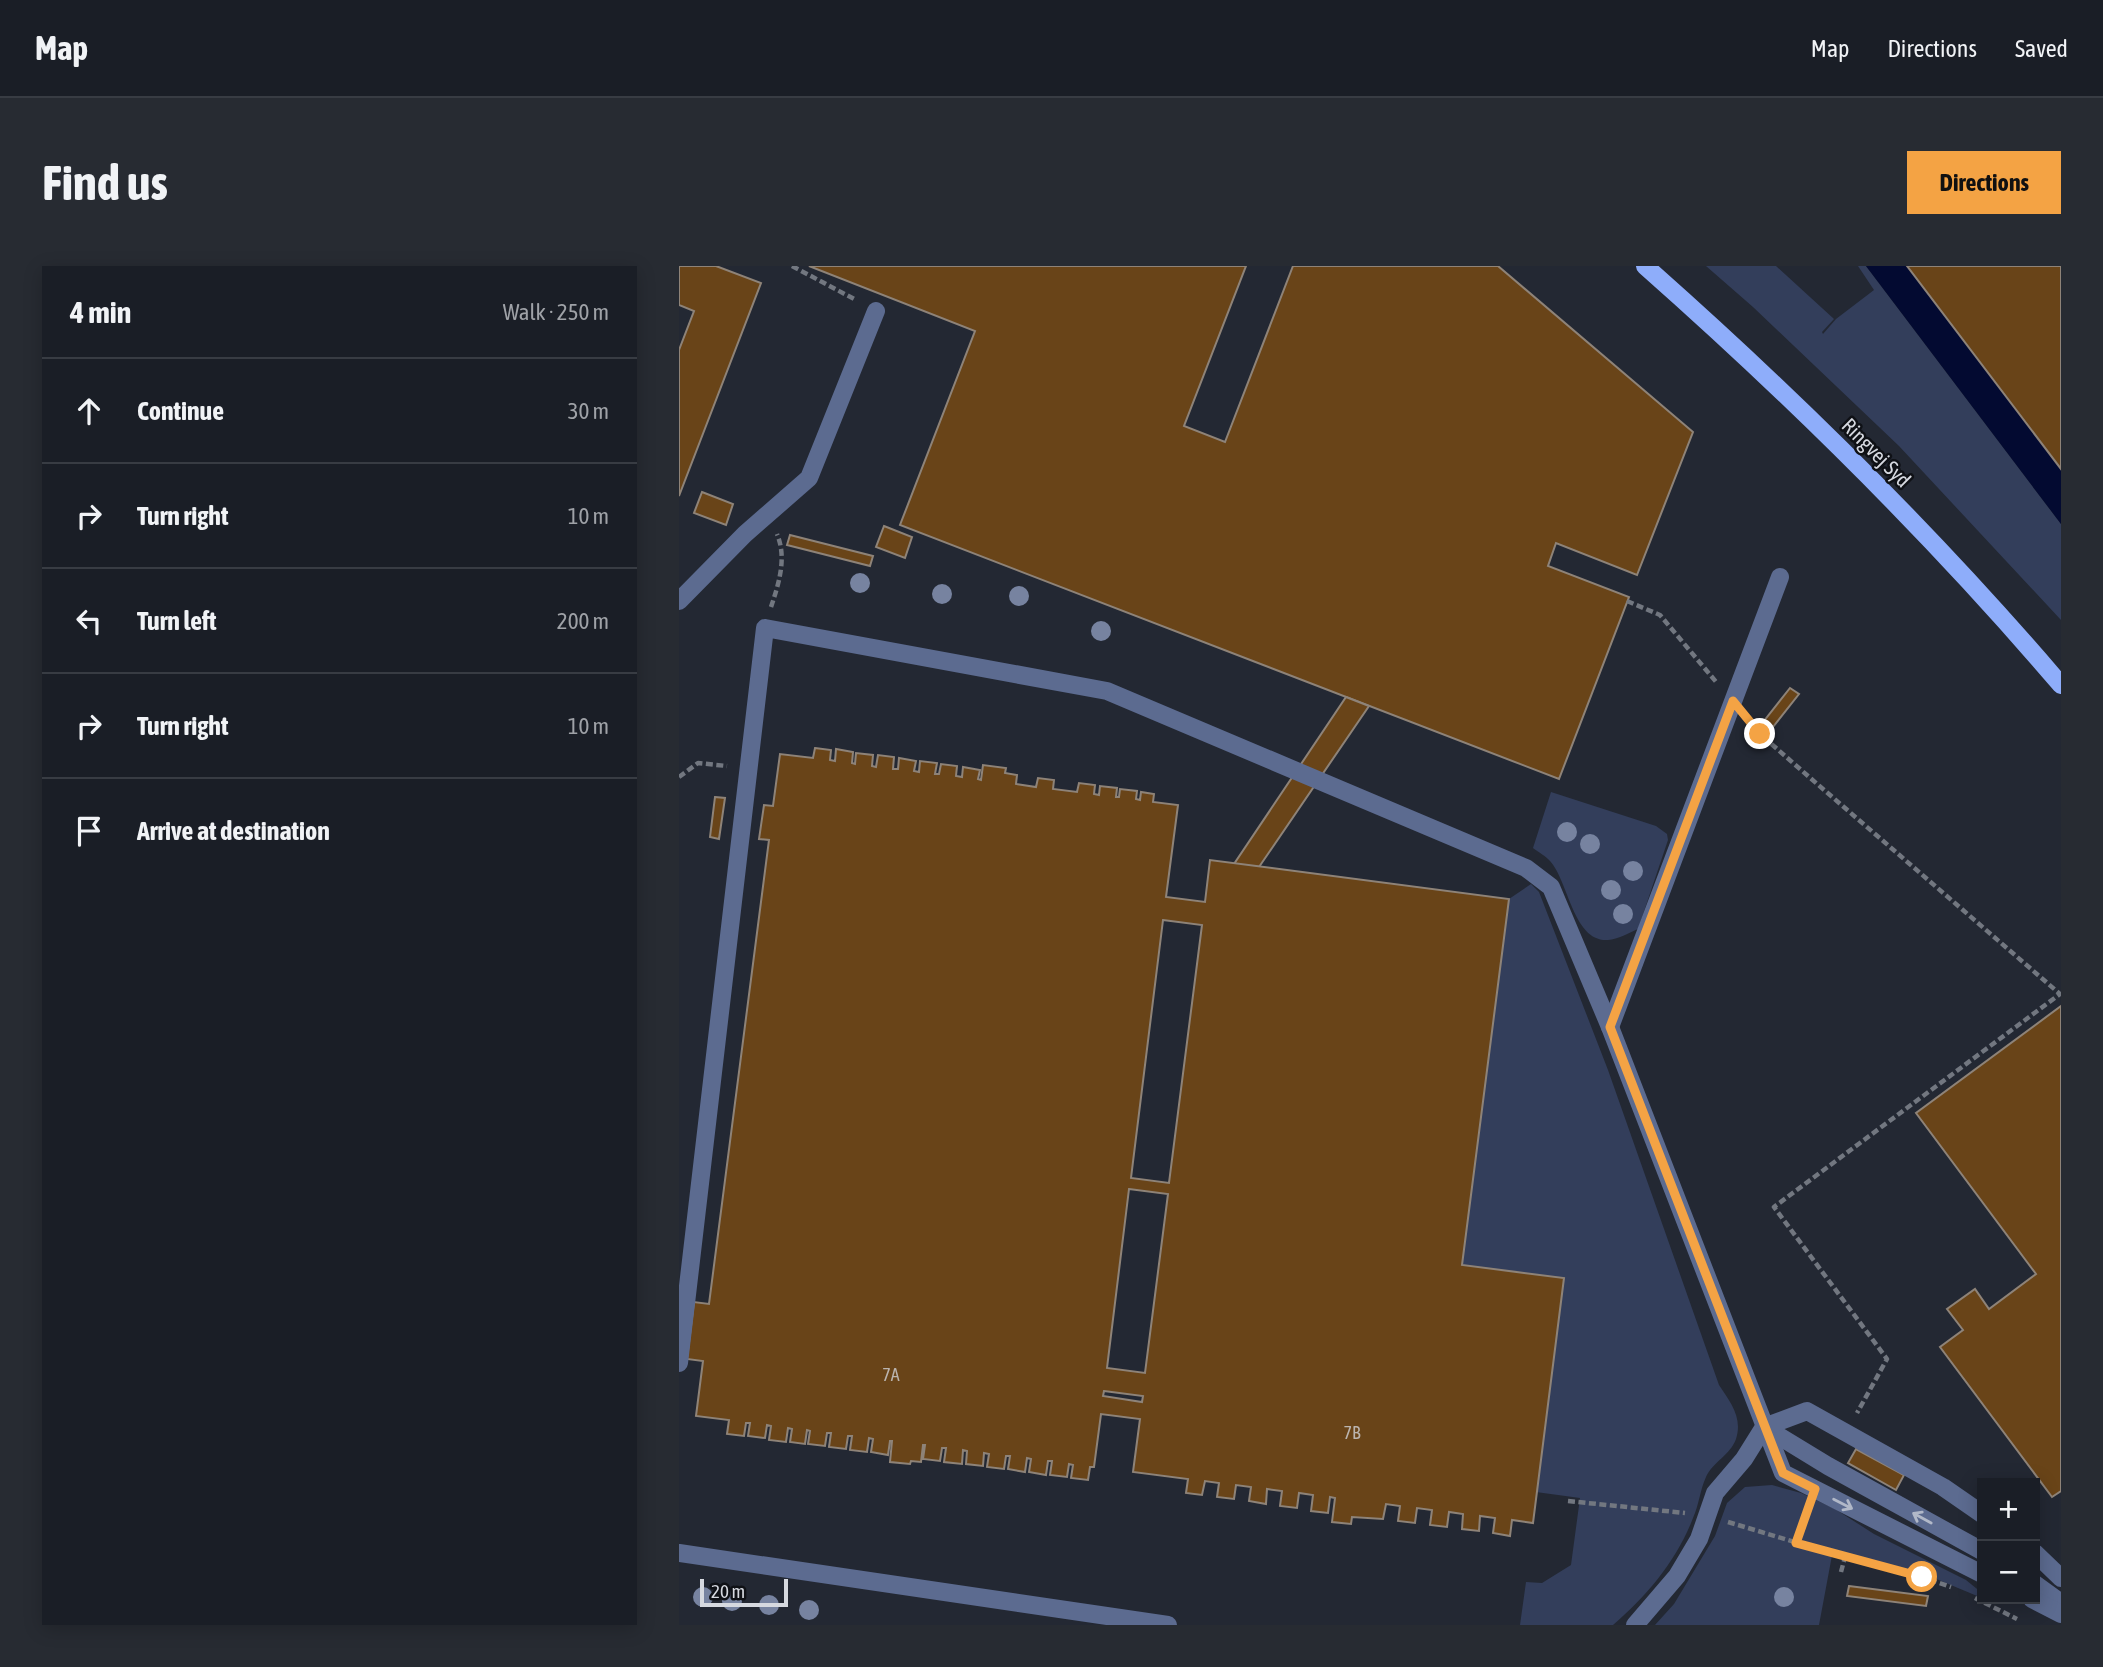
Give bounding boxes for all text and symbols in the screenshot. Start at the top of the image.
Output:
text: Map [35,29,88,67]
text: Map [1811,35,1849,62]
text: Directions [1887,35,1977,62]
text: Saved [2015,35,2068,62]
button: Directions [1907,151,2061,214]
text: Find us [42,154,168,210]
text: 4 min [70,295,131,329]
text: Walk · 250 m [503,299,609,325]
icon: ahead [70,392,108,430]
text: Continue [137,396,224,426]
text: 30 m [568,398,609,424]
street label: Ringvej Syd [1837,413,1916,492]
icon: right [70,497,108,535]
text: Turn right [137,501,228,531]
text: 10 m [568,503,609,529]
icon: left [70,602,108,640]
text: Turn left [137,606,217,636]
text: 200 m [557,608,609,634]
icon: right [70,707,108,745]
text: Turn right [137,711,228,741]
text: 10 m [568,713,609,739]
route end [1744,718,1775,749]
icon: arrive [70,812,108,850]
text: Arrive at destination [137,816,330,846]
house number: 7A [882,1364,900,1385]
house number: 7B [1344,1422,1361,1443]
map controls [1977,1478,2040,1604]
button: + [1977,1478,2040,1541]
one-way arrow [1832,1498,1853,1511]
one-way arrow [1913,1511,1933,1525]
button: − [1977,1541,2040,1604]
route start [1906,1561,1937,1592]
scale bar [700,1576,787,1608]
text: 20 m [711,1580,745,1602]

